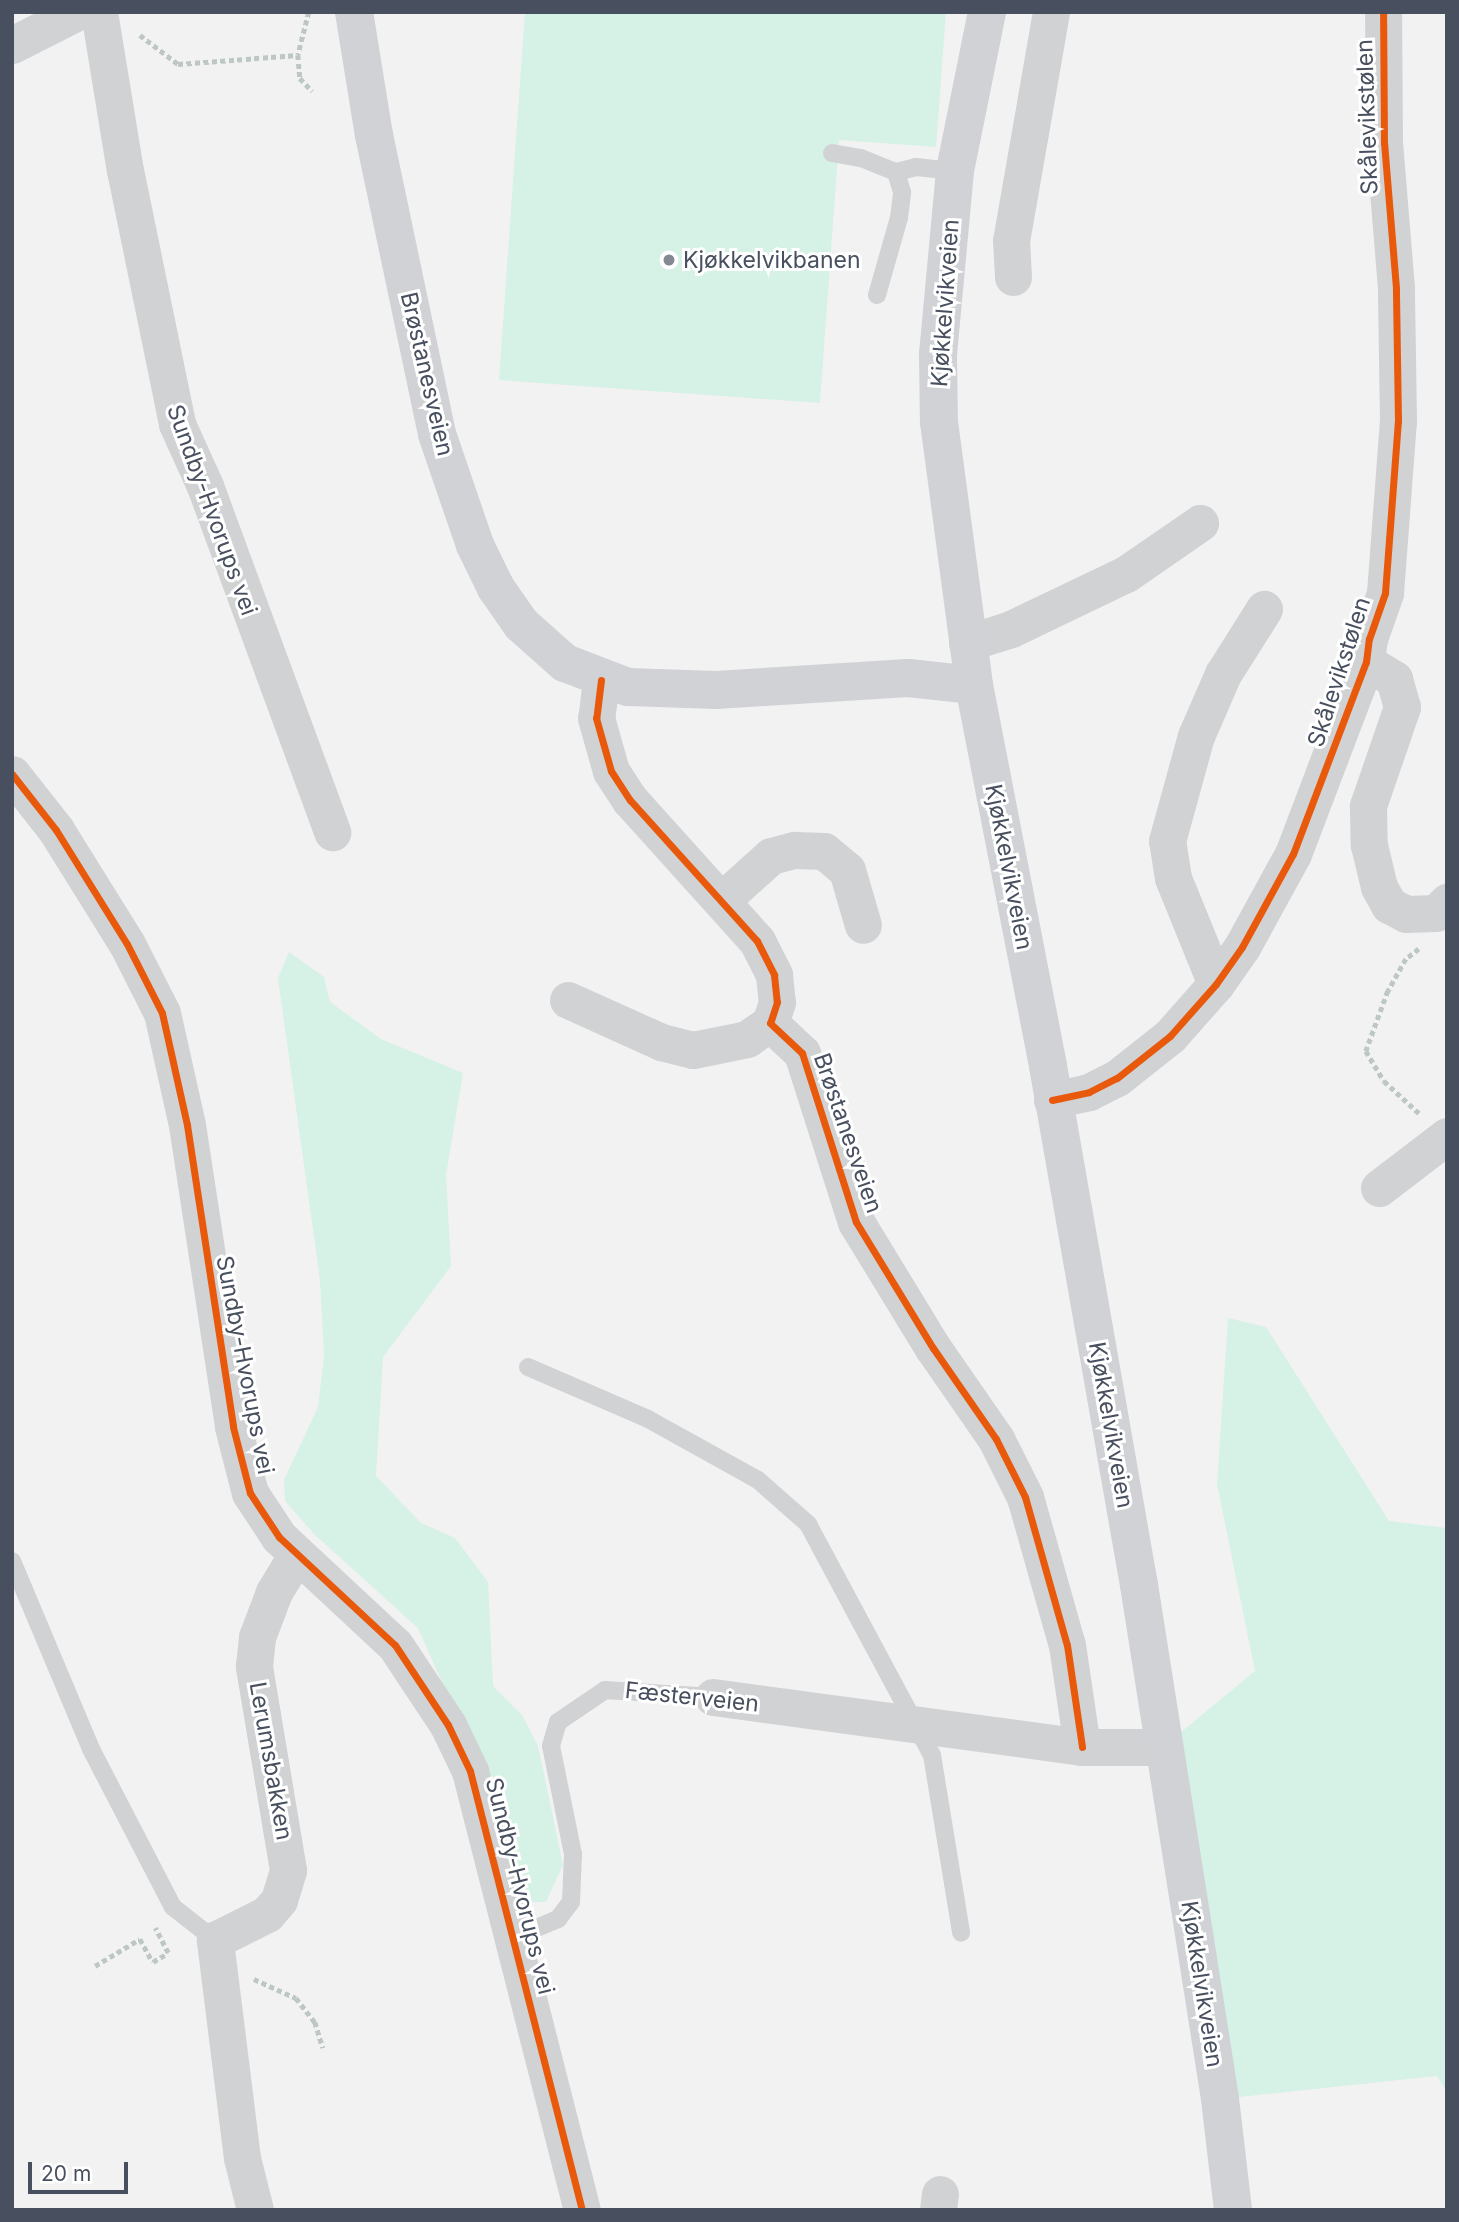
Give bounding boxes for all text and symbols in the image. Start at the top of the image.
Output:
street label: Skålevikstølen [1350,39,1384,195]
street label: Kjøkkelvikveien [925,218,965,388]
place label: Kjøkkelvikbanen [683,246,861,274]
marker: Kjøkkelvikbanen [661,252,677,268]
street label: Brøstanesveien [395,289,459,459]
street label: Sundby-Hvorups vei [161,401,263,619]
street label: Skålevikstølen [1302,594,1376,750]
street label: Kjøkkelvikveien [979,782,1039,952]
street label: Brøstanesveien [808,1049,888,1217]
street label: Sundby-Hvorups vei [210,1253,280,1477]
street label: Kjøkkelvikveien [1083,1340,1139,1510]
street label: Fæsterveien [624,1676,760,1718]
street label: Lerumsbakken [244,1680,298,1842]
street label: Sundby-Hvorups vei [480,1775,560,1997]
street label: Kjøkkelvikveien [1175,1899,1229,2069]
scale bar [32,2148,131,2192]
text: 20 m [41,2161,91,2186]

